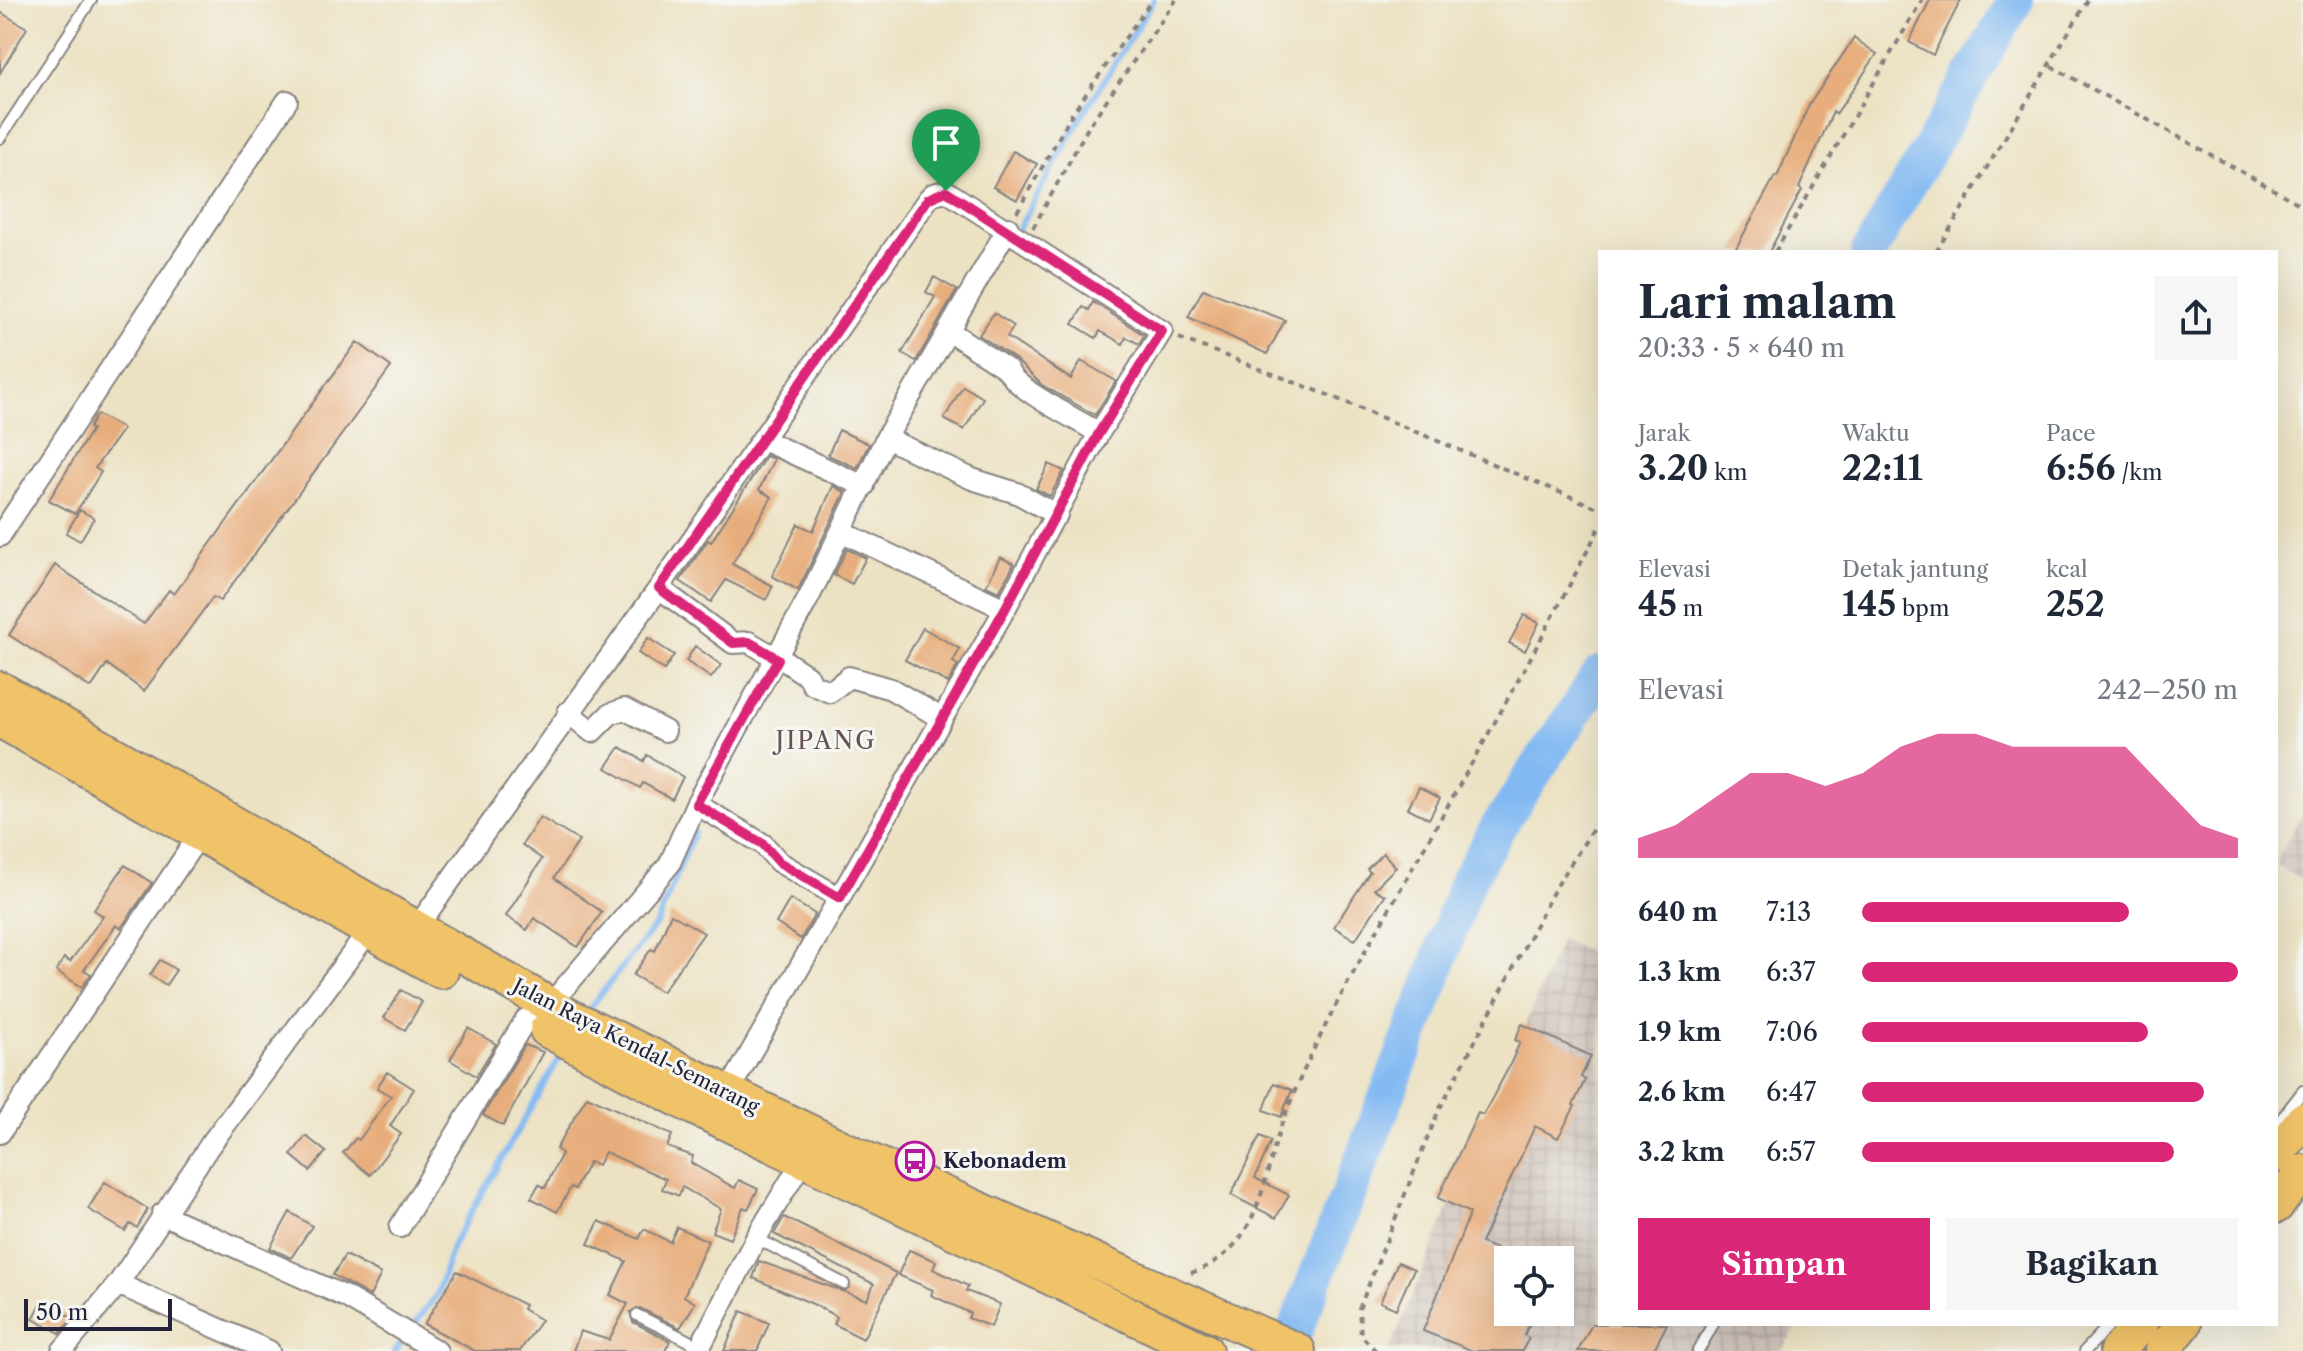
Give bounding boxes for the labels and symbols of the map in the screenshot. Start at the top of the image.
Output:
pin [912,109,980,191]
district label: JIPANG [771,726,877,755]
street label: Jalan Raya Kendal-Semarang [506,972,764,1119]
bus stop icon: Kebonadem [894,1140,936,1182]
place label: Kebonadem [943,1149,1067,1173]
scale bar [24,1295,172,1331]

